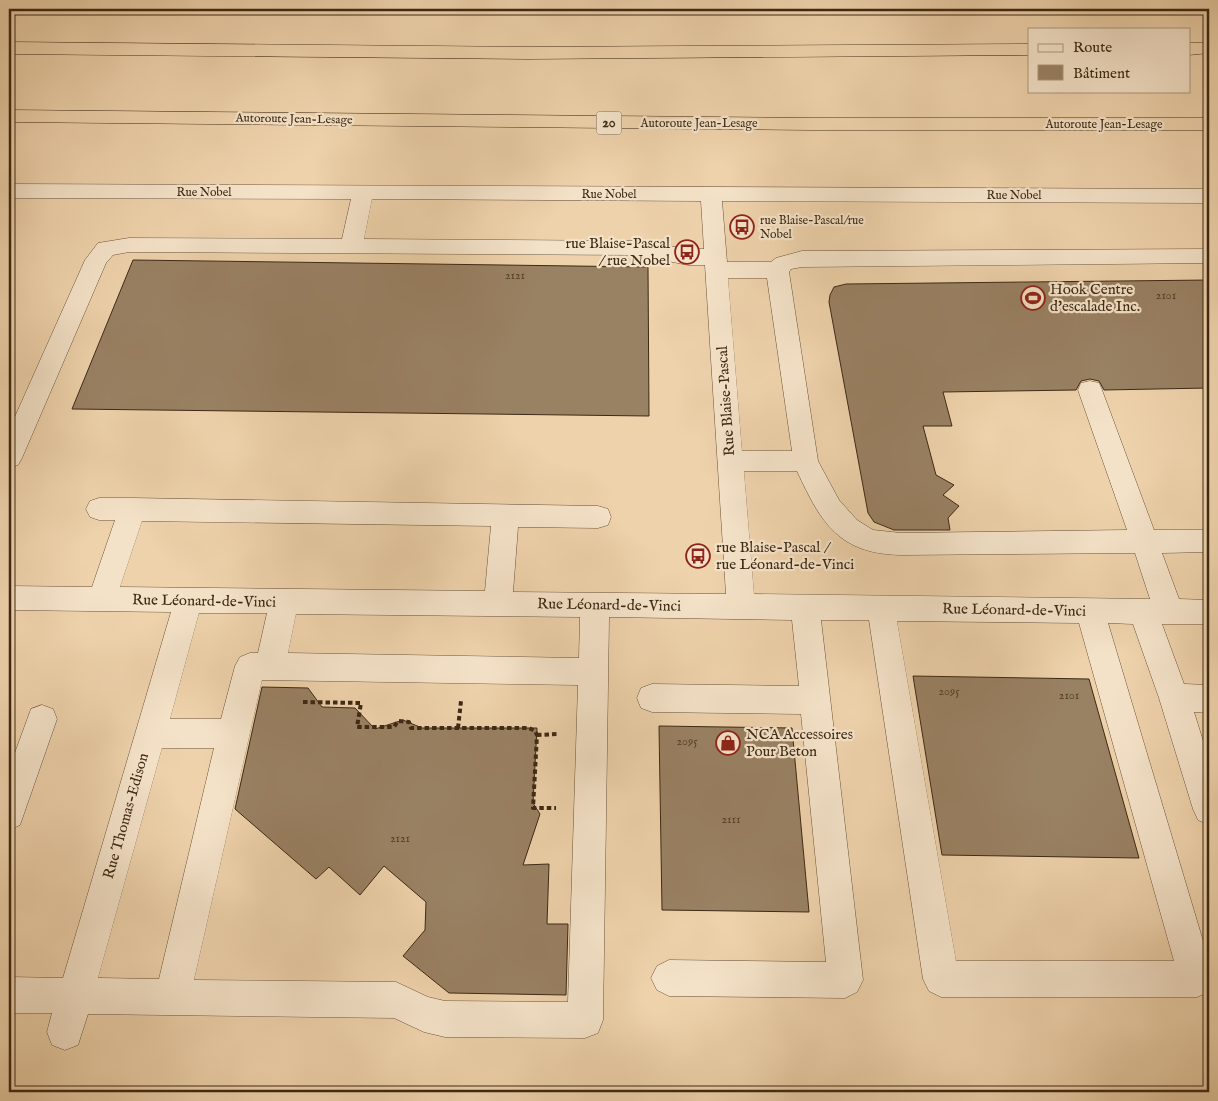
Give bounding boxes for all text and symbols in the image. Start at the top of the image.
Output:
legend [1028,28,1190,92]
text: Route [1073,38,1112,57]
text: Bâtiment [1073,64,1130,83]
street label: Autoroute Jean-Lesage [234,110,353,129]
road number: 20 [596,112,622,134]
street label: Autoroute Jean-Lesage [640,116,758,132]
street label: Autoroute Jean-Lesage [1045,117,1163,133]
street label: Rue Nobel [176,185,232,200]
street label: Rue Nobel [581,187,637,202]
street label: Rue Nobel [986,188,1042,203]
place label: rue Blaise-Pascal/rue Nobel [760,213,864,242]
bus stop icon: rue Blaise-Pascal/rue Nobel [729,214,755,240]
place label: rue Blaise-Pascal / rue Nobel [566,234,671,270]
bus stop icon: rue Blaise-Pascal / rue Nobel [674,239,700,265]
house number: 2121 [505,268,525,283]
place label: Hook Centre d'escalade Inc. [1050,280,1140,316]
sports icon: Hook Centre d'escalade Inc. [1020,285,1046,311]
house number: 2101 [1156,288,1176,303]
street label: Rue Blaise-Pascal [713,344,739,457]
place label: rue Blaise-Pascal / rue Léonard-de-Vinci [716,538,854,574]
bus stop icon: rue Blaise-Pascal / rue Léonard-de-Vinci [685,543,711,569]
street label: Rue Léonard-de-Vinci [132,590,276,612]
street label: Rue Léonard-de-Vinci [537,594,681,616]
street label: Rue Léonard-de-Vinci [942,599,1086,621]
house number: 2095 [938,684,960,699]
house number: 2101 [1059,688,1079,703]
place label: NCA Accessoires Pour Beton [746,725,853,761]
shop icon: NCA Accessoires Pour Beton [715,730,741,756]
house number: 2095 [676,734,698,749]
street label: Rue Thomas-Edison [99,751,153,881]
house number: 2111 [721,812,741,827]
house number: 2121 [390,831,410,846]

